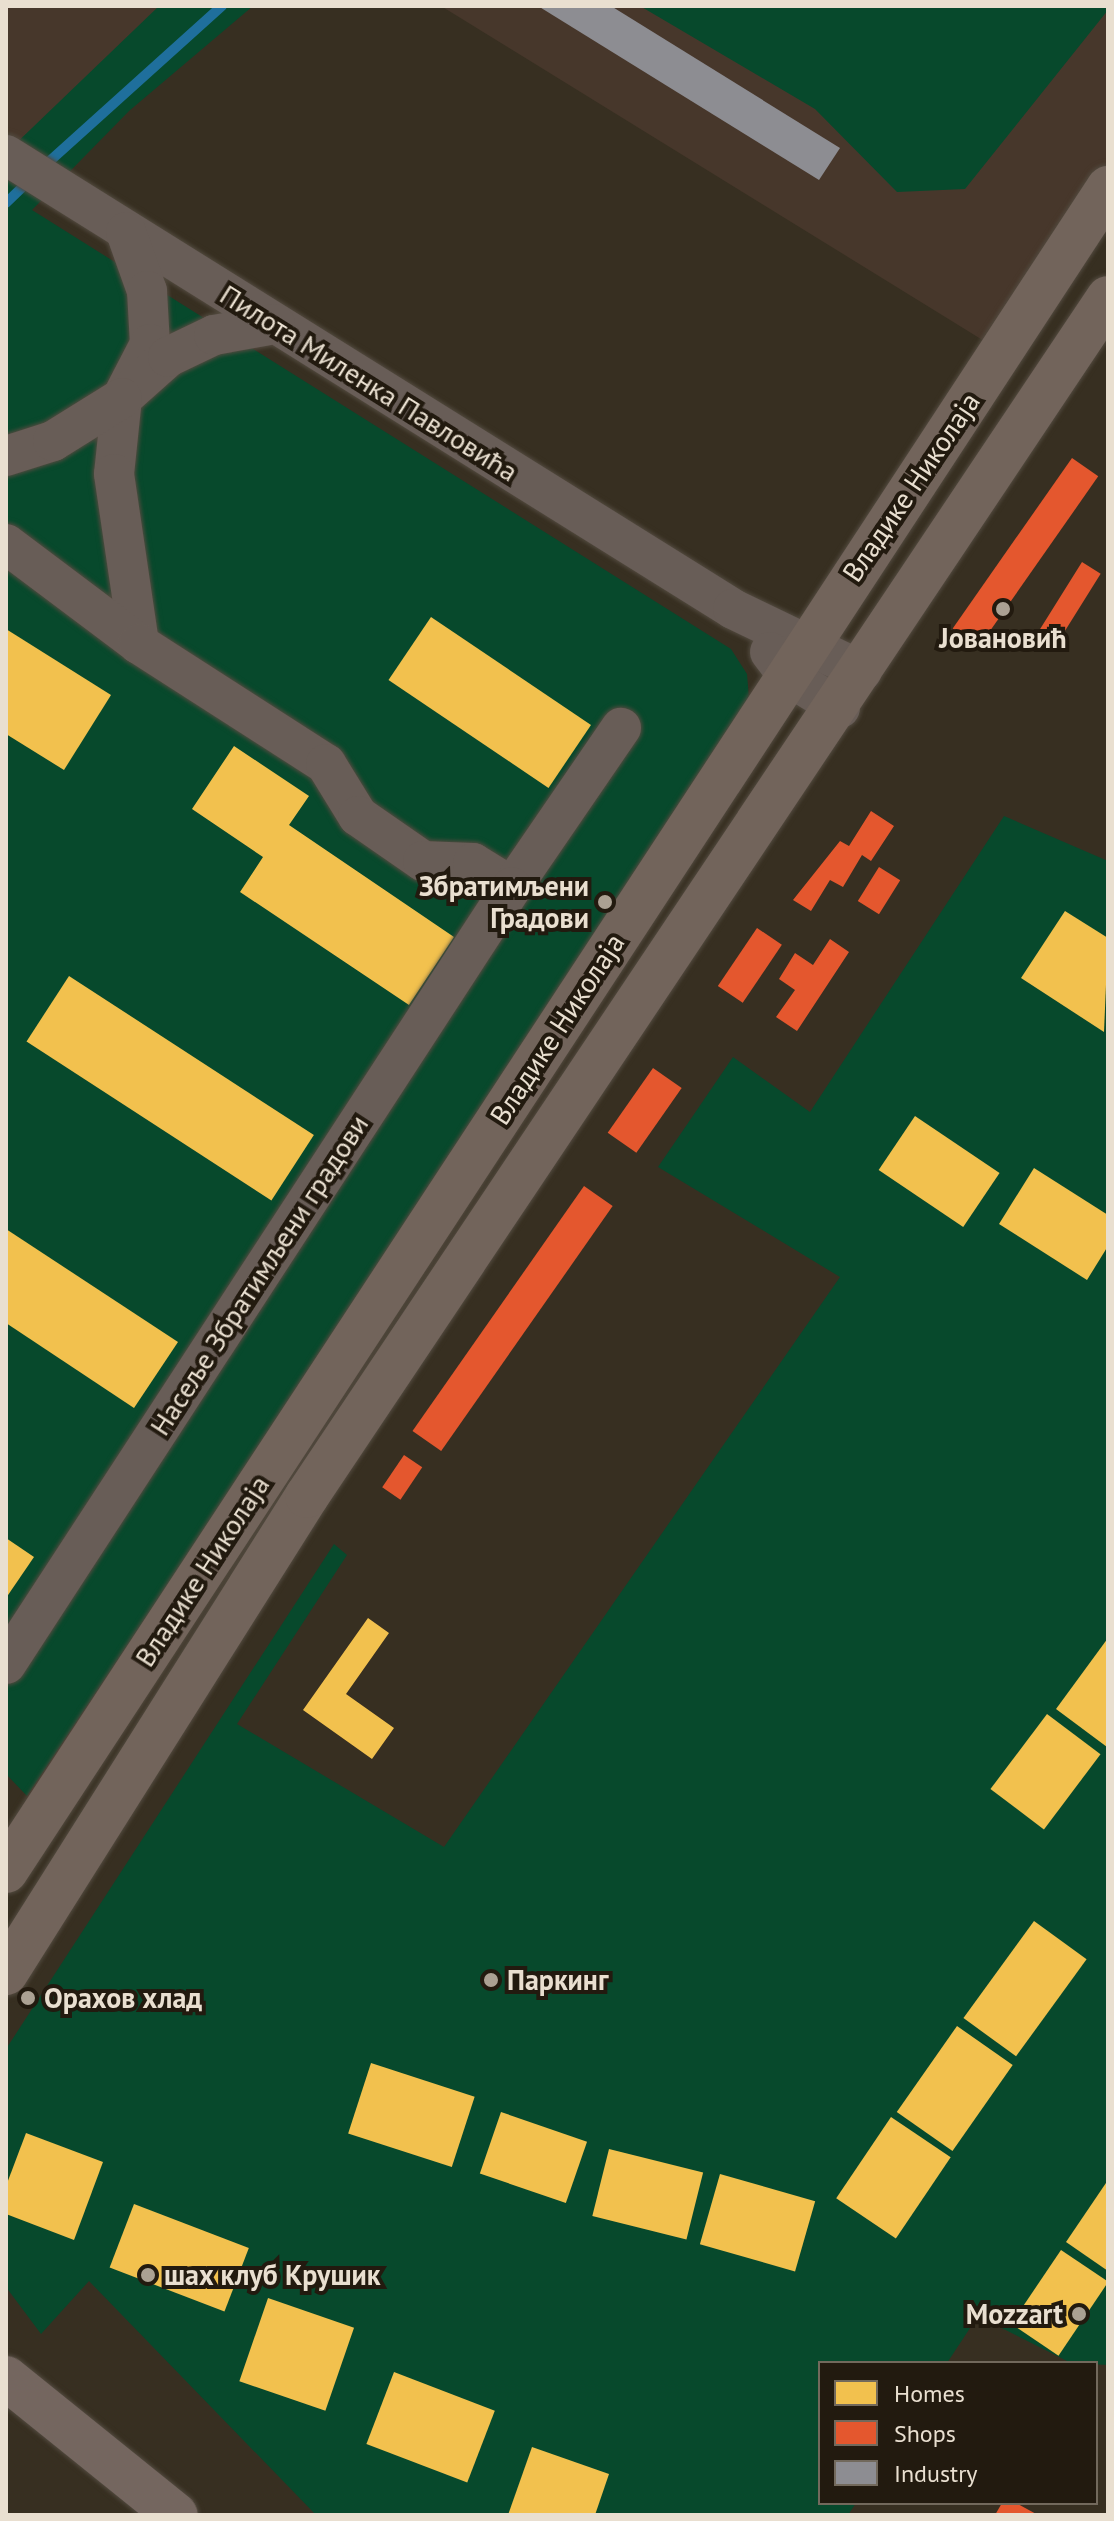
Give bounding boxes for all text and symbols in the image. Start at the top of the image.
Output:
street label: Пилота Миленка Павловића [214,278,524,488]
street label: Владике Николаја [835,386,987,588]
marker: Јовановић [994,600,1012,618]
place label: Јовановић [939,621,1067,655]
place label: Збратимљени Градови [419,869,589,935]
marker: Збратимљени Градови [596,893,614,911]
street label: Владике Николаја [483,927,631,1131]
street label: Насеље Збратимљени градови [143,1109,375,1441]
street label: Владике Николаја [128,1469,276,1673]
place label: Паркинг [507,1963,608,1997]
marker: Паркинг [482,1971,500,1989]
place label: Орахов хлад [44,1981,202,2015]
marker: Орахов хлад [19,1989,37,2007]
place label: шах клуб Крушик [164,2258,381,2292]
marker: шах клуб Крушик [139,2266,157,2284]
place label: Mozzart [966,2297,1063,2331]
marker: Mozzart [1070,2305,1088,2323]
legend [818,2361,1098,2505]
text: Homes [894,2378,965,2409]
text: Shops [894,2418,956,2449]
text: Industry [894,2458,978,2489]

